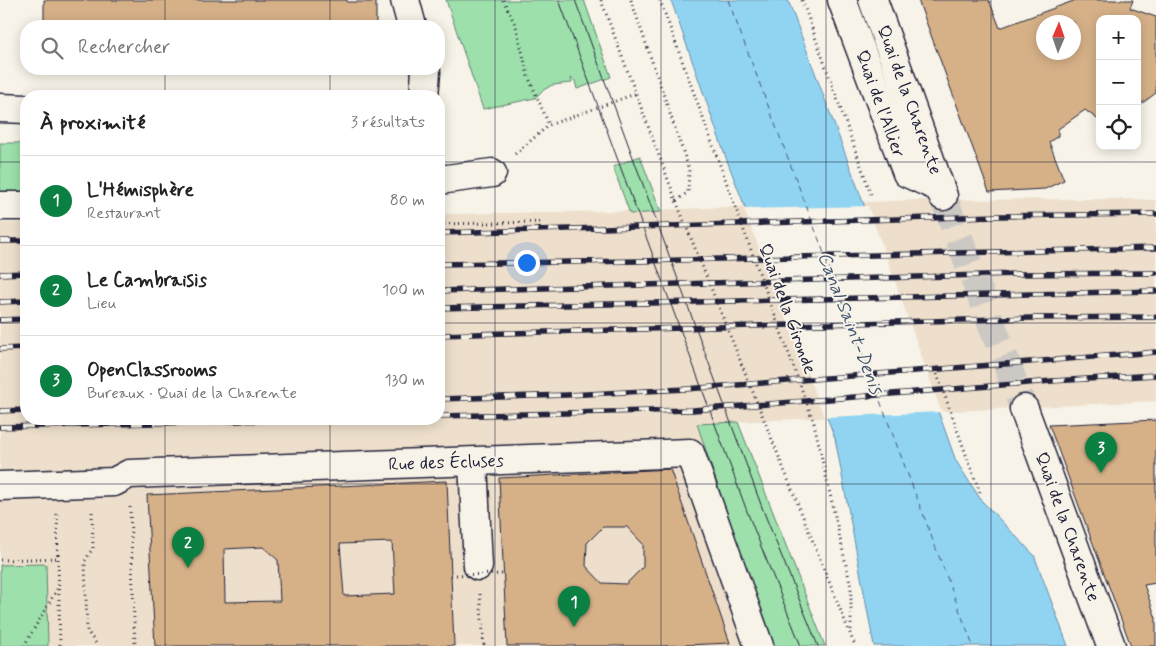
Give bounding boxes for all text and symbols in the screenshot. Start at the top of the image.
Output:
north arrow [1036,15,1081,60]
map controls [1096,15,1141,150]
button: + [1096,15,1141,60]
search box [20,20,445,75]
street label: Quai de la Charente [871,22,947,178]
icon: search [38,34,66,62]
text: Rechercher [78,35,170,60]
street label: Quai de l'Allier [849,47,911,161]
button: − [1096,60,1141,105]
button: locate [1096,105,1141,150]
text: À proximité [40,109,146,137]
text: 3 résultats [351,112,425,133]
text: L'Hémisphère [87,178,194,203]
text: 1 [52,190,60,211]
text: 80 m [390,190,425,211]
text: Restaurant [87,203,161,224]
street label: Quai de la Gironde [752,240,822,378]
water label: Canal Saint-Denis [811,249,889,399]
your location [514,250,540,276]
text: Le Cambraisis [87,268,207,293]
text: 2 [52,280,60,301]
text: 100 m [382,280,425,301]
text: Lieu [87,293,117,314]
text: OpenClassrooms [87,358,217,383]
text: 3 [52,370,60,391]
text: 130 m [384,370,425,391]
text: Bureaux · Quai de la Charente [87,383,297,404]
pin: 3 [1085,432,1117,473]
street label: Rue des Écluses [388,449,504,477]
street label: Quai de la Charente [1029,449,1105,605]
pin: 2 [172,527,204,568]
pin: 1 [558,586,590,627]

